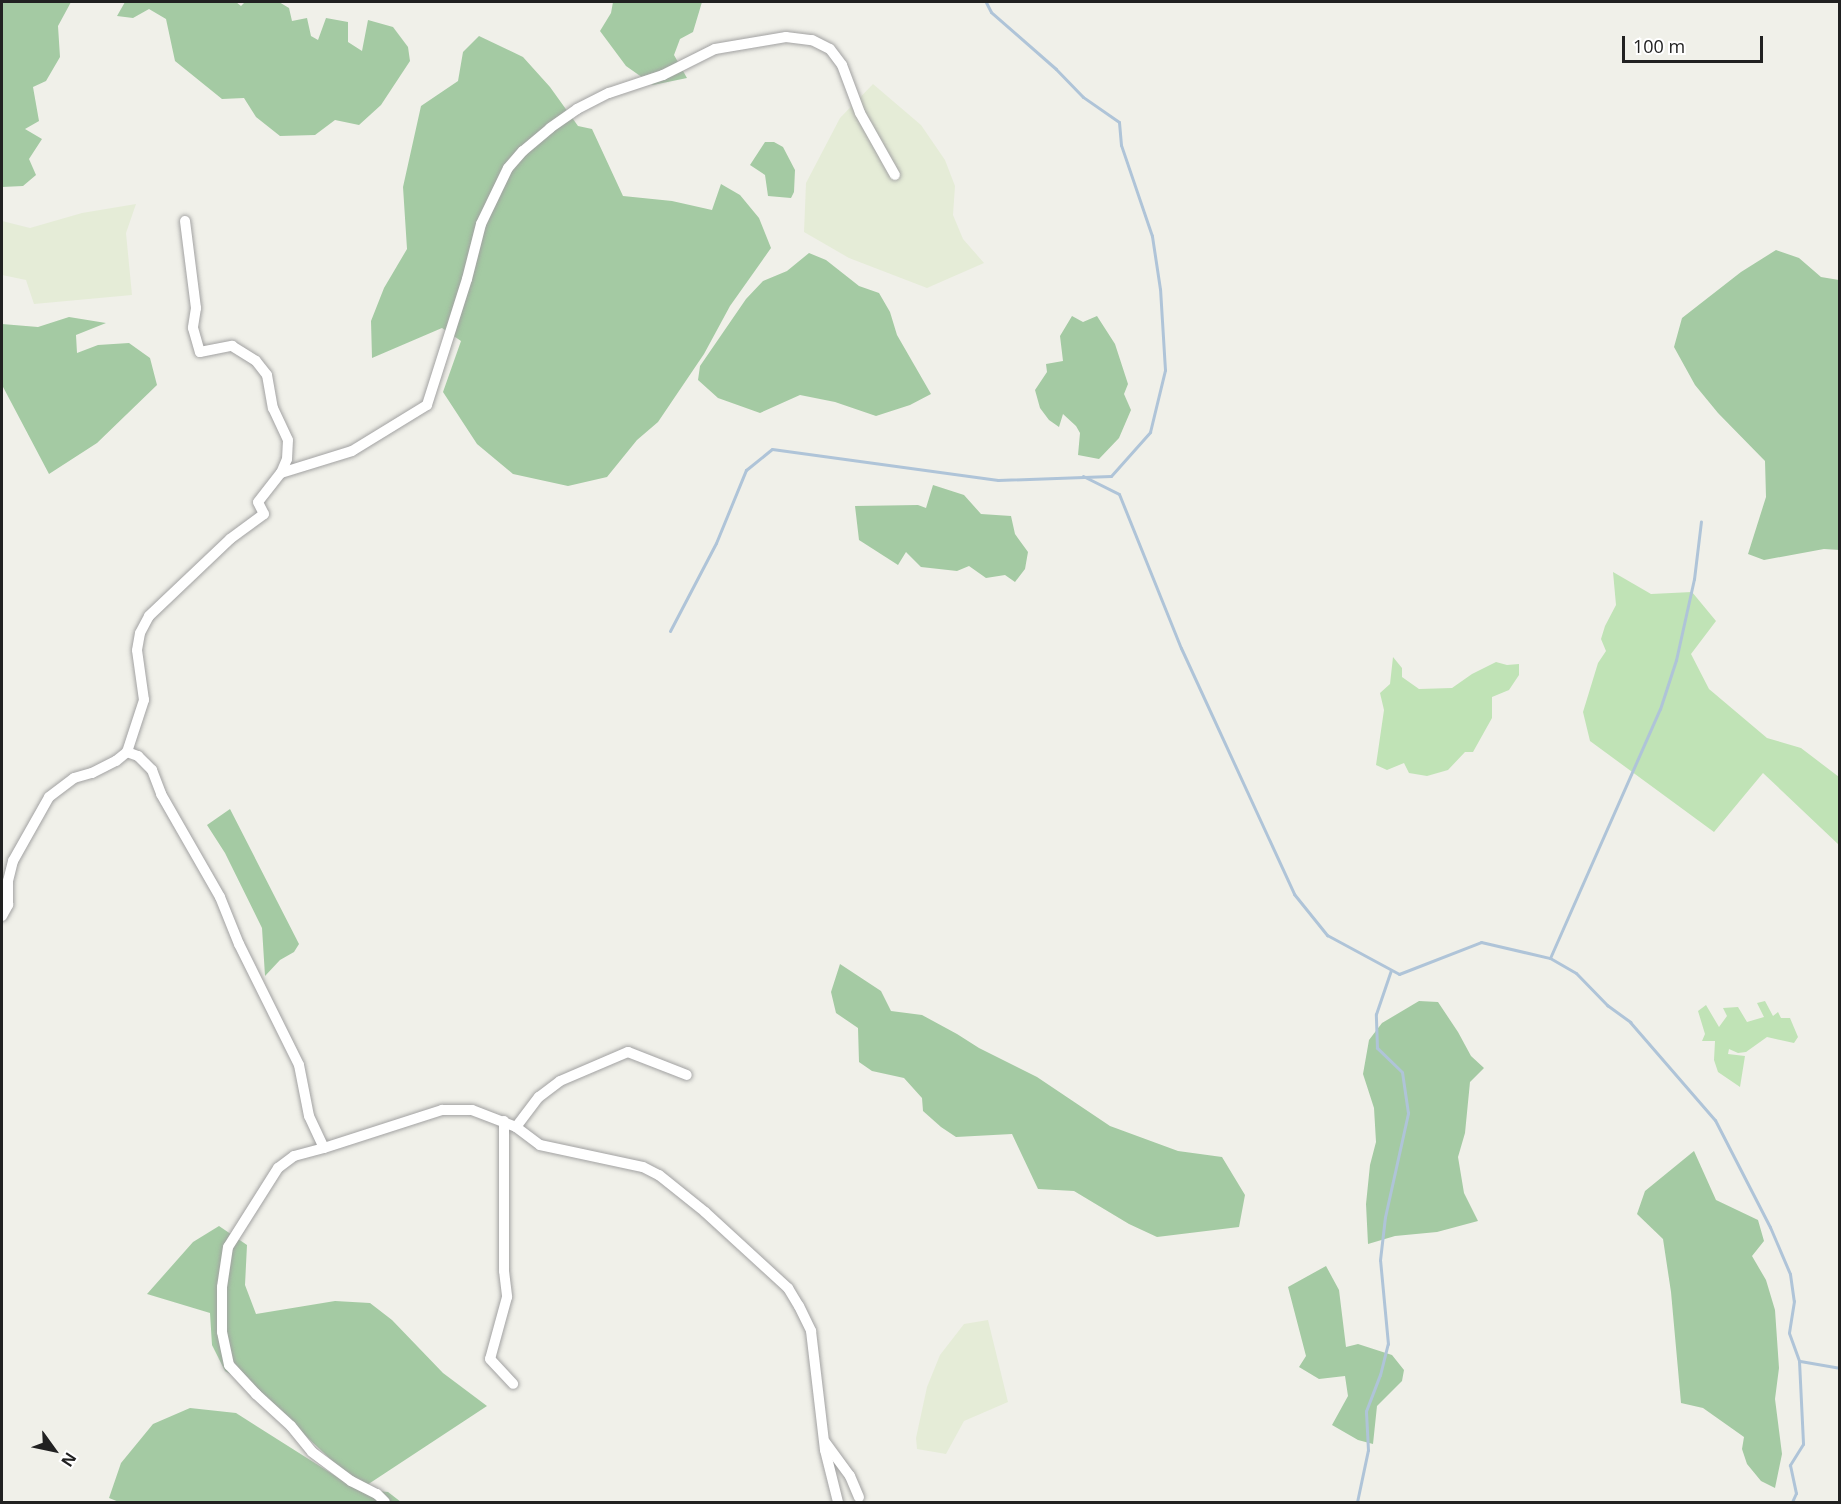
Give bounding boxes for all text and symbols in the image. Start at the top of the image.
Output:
scale bar [1625,24,1766,62]
text: 100 m [1633,34,1685,58]
north arrow [24,1420,84,1480]
text: N [56,1448,82,1471]

